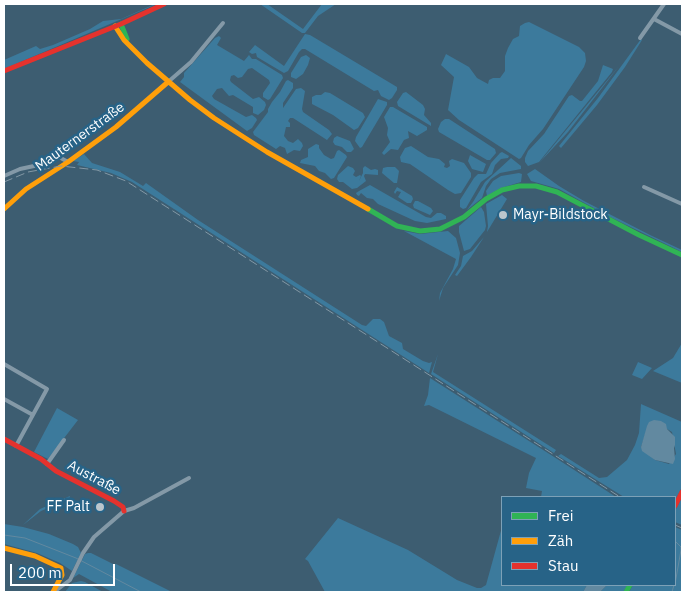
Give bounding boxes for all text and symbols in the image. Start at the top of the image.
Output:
street label: Mauternerstraße [32,99,128,175]
place label: Mayr-Bildstock [513,207,608,223]
marker: Mayr-Bildstock [497,209,509,221]
street label: Austraße [65,457,123,499]
legend [501,496,676,586]
place label: FF Palt [47,499,90,515]
marker: FF Palt [94,501,106,513]
text: Frei [548,506,574,525]
text: Zäh [548,531,573,550]
scale bar [12,554,118,586]
text: Stau [548,556,579,575]
text: 200 m [18,563,62,582]

